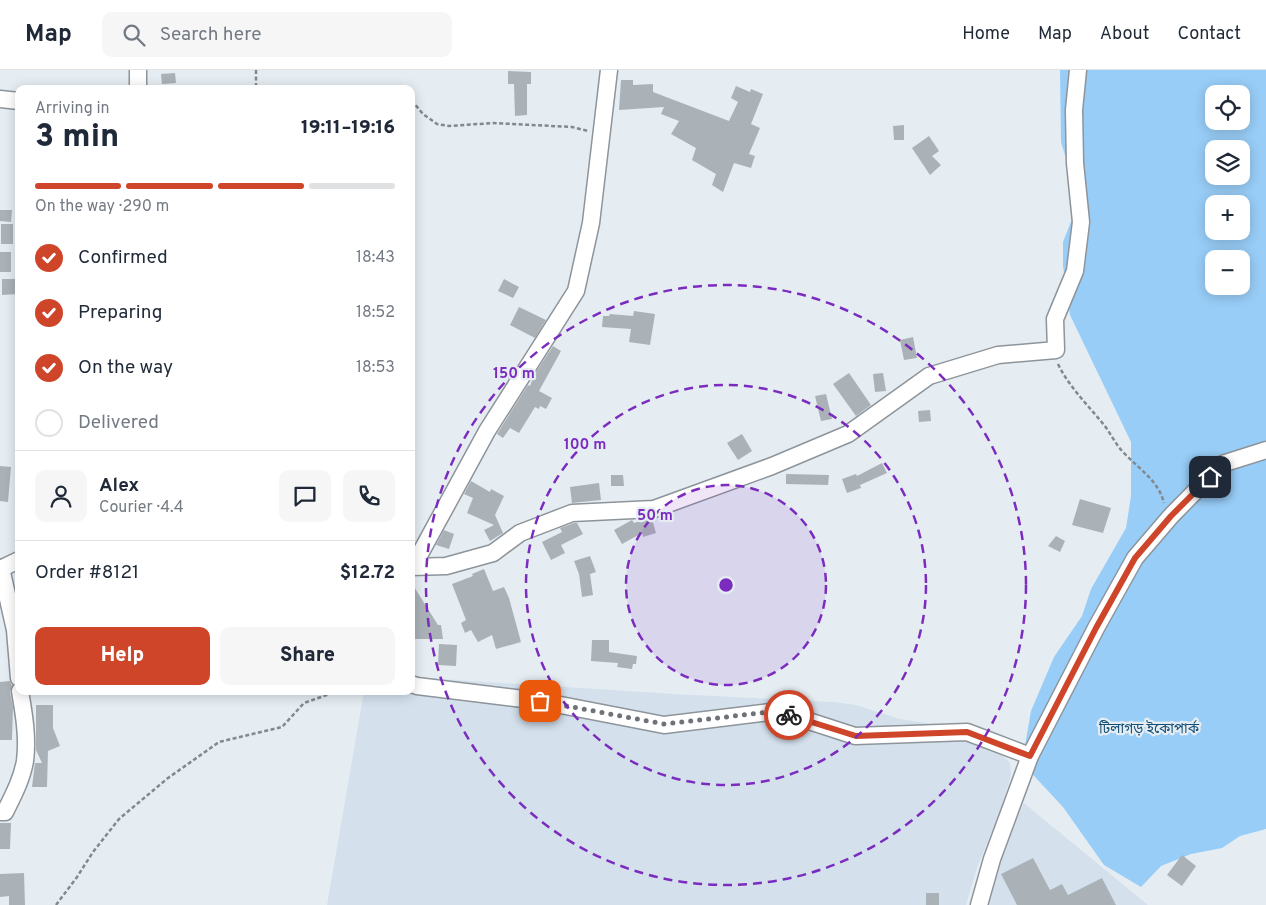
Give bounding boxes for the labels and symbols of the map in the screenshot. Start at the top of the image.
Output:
text: 150 m [493,365,535,384]
text: 100 m [564,436,606,455]
pin [1189,456,1231,498]
text: 50 m [637,507,673,526]
centre of rings [717,576,735,594]
pin [519,680,561,722]
courier [764,690,814,740]
park label: টিলাগড় ইকোপার্ক [1098,719,1200,738]

